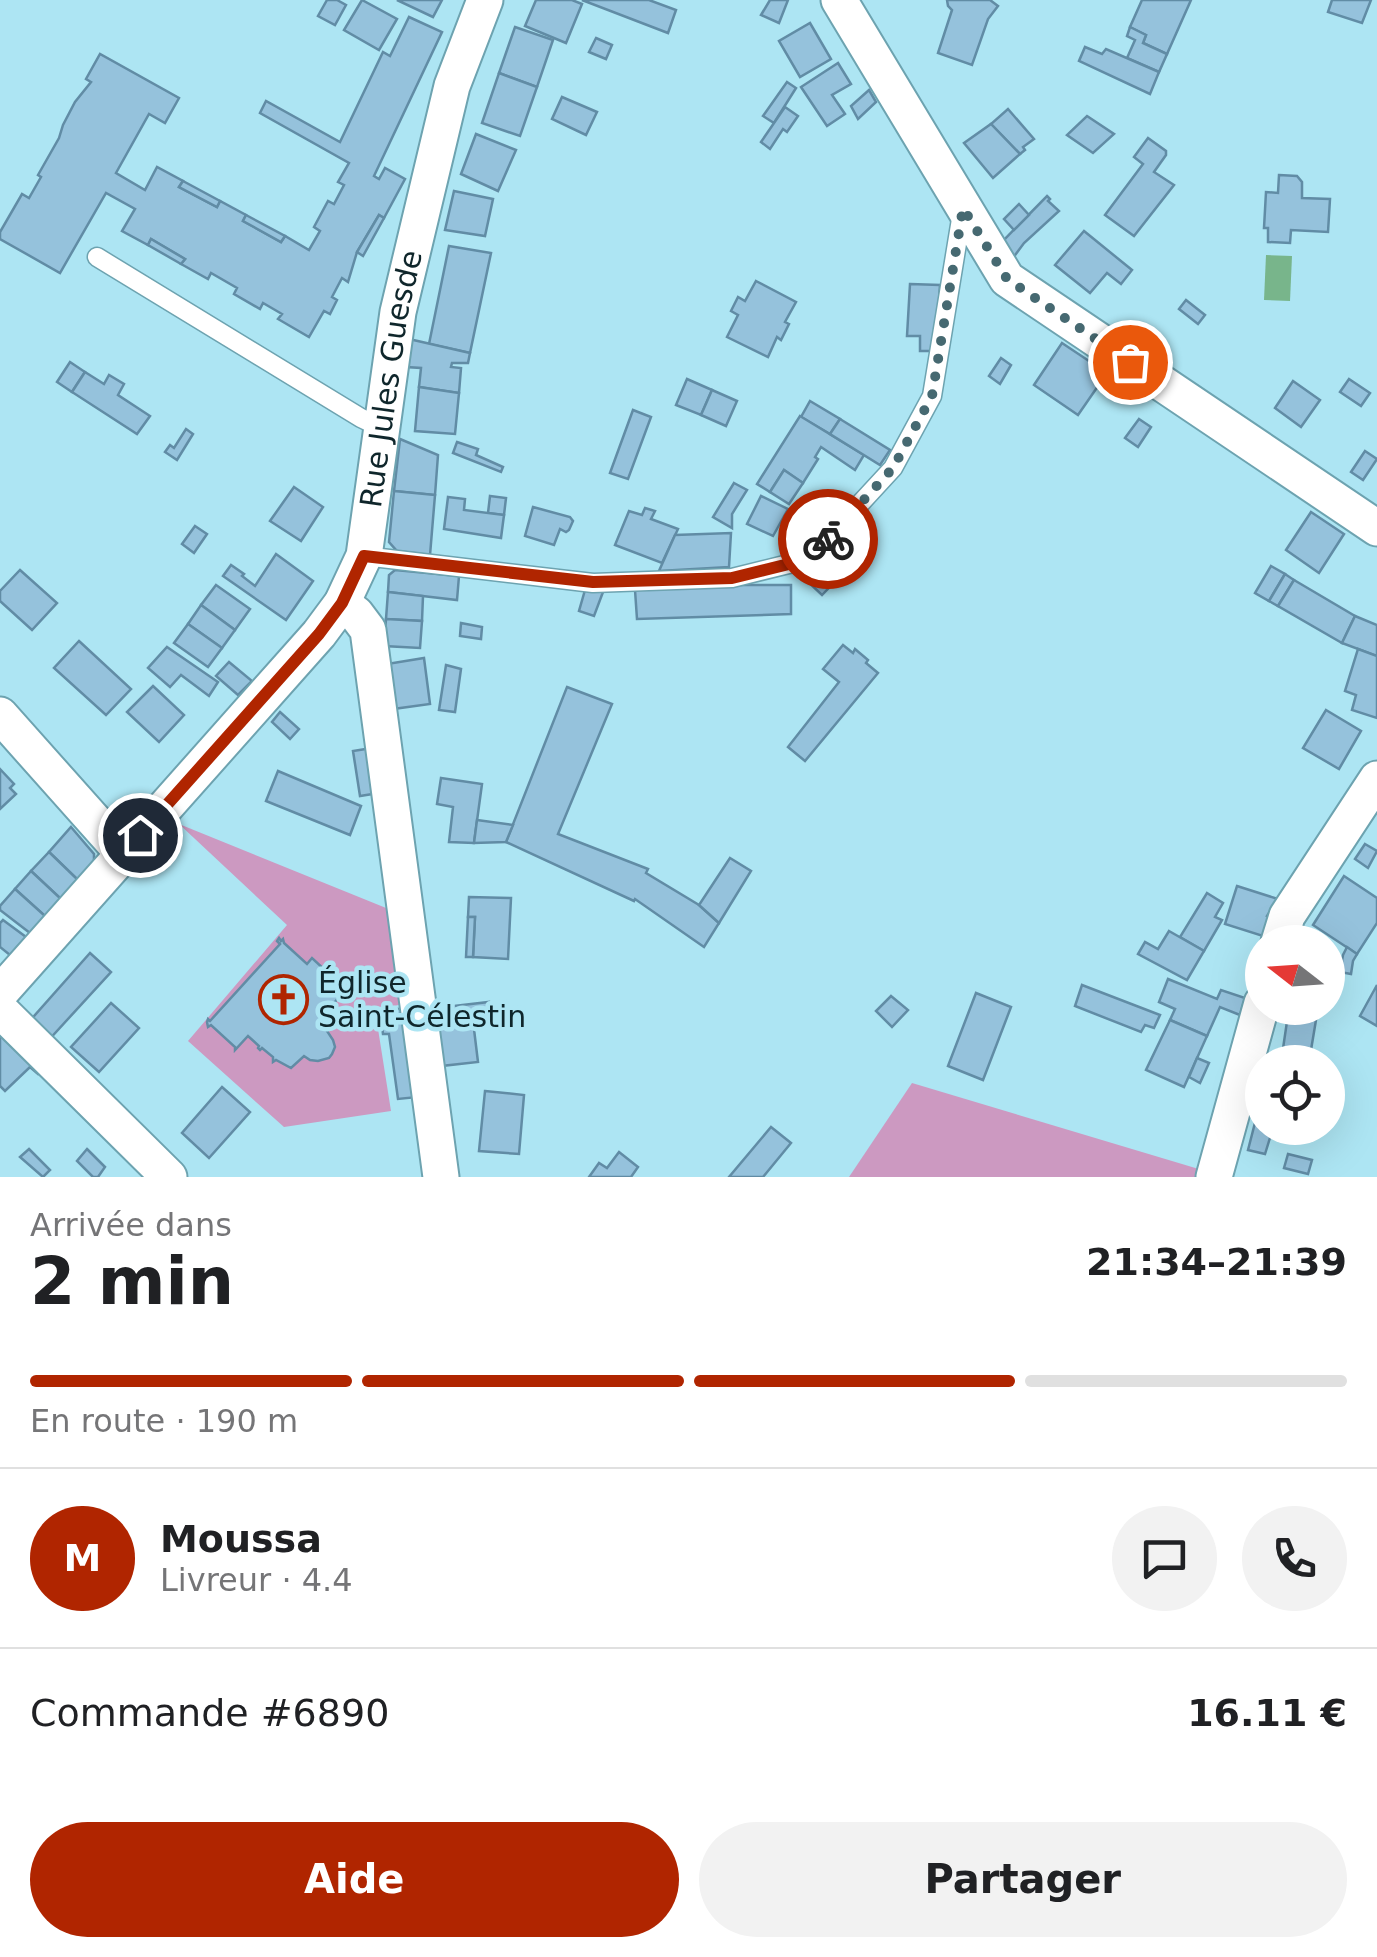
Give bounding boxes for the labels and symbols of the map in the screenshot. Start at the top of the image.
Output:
street label: Rue Jules Guesde [353,246,429,510]
pin [1088,320,1173,405]
courier [778,489,878,589]
pin [98,793,183,878]
north arrow [1245,925,1345,1025]
place label: Église Saint-Célestin [318,965,526,1034]
church icon: Église Saint-Célestin [257,974,309,1026]

